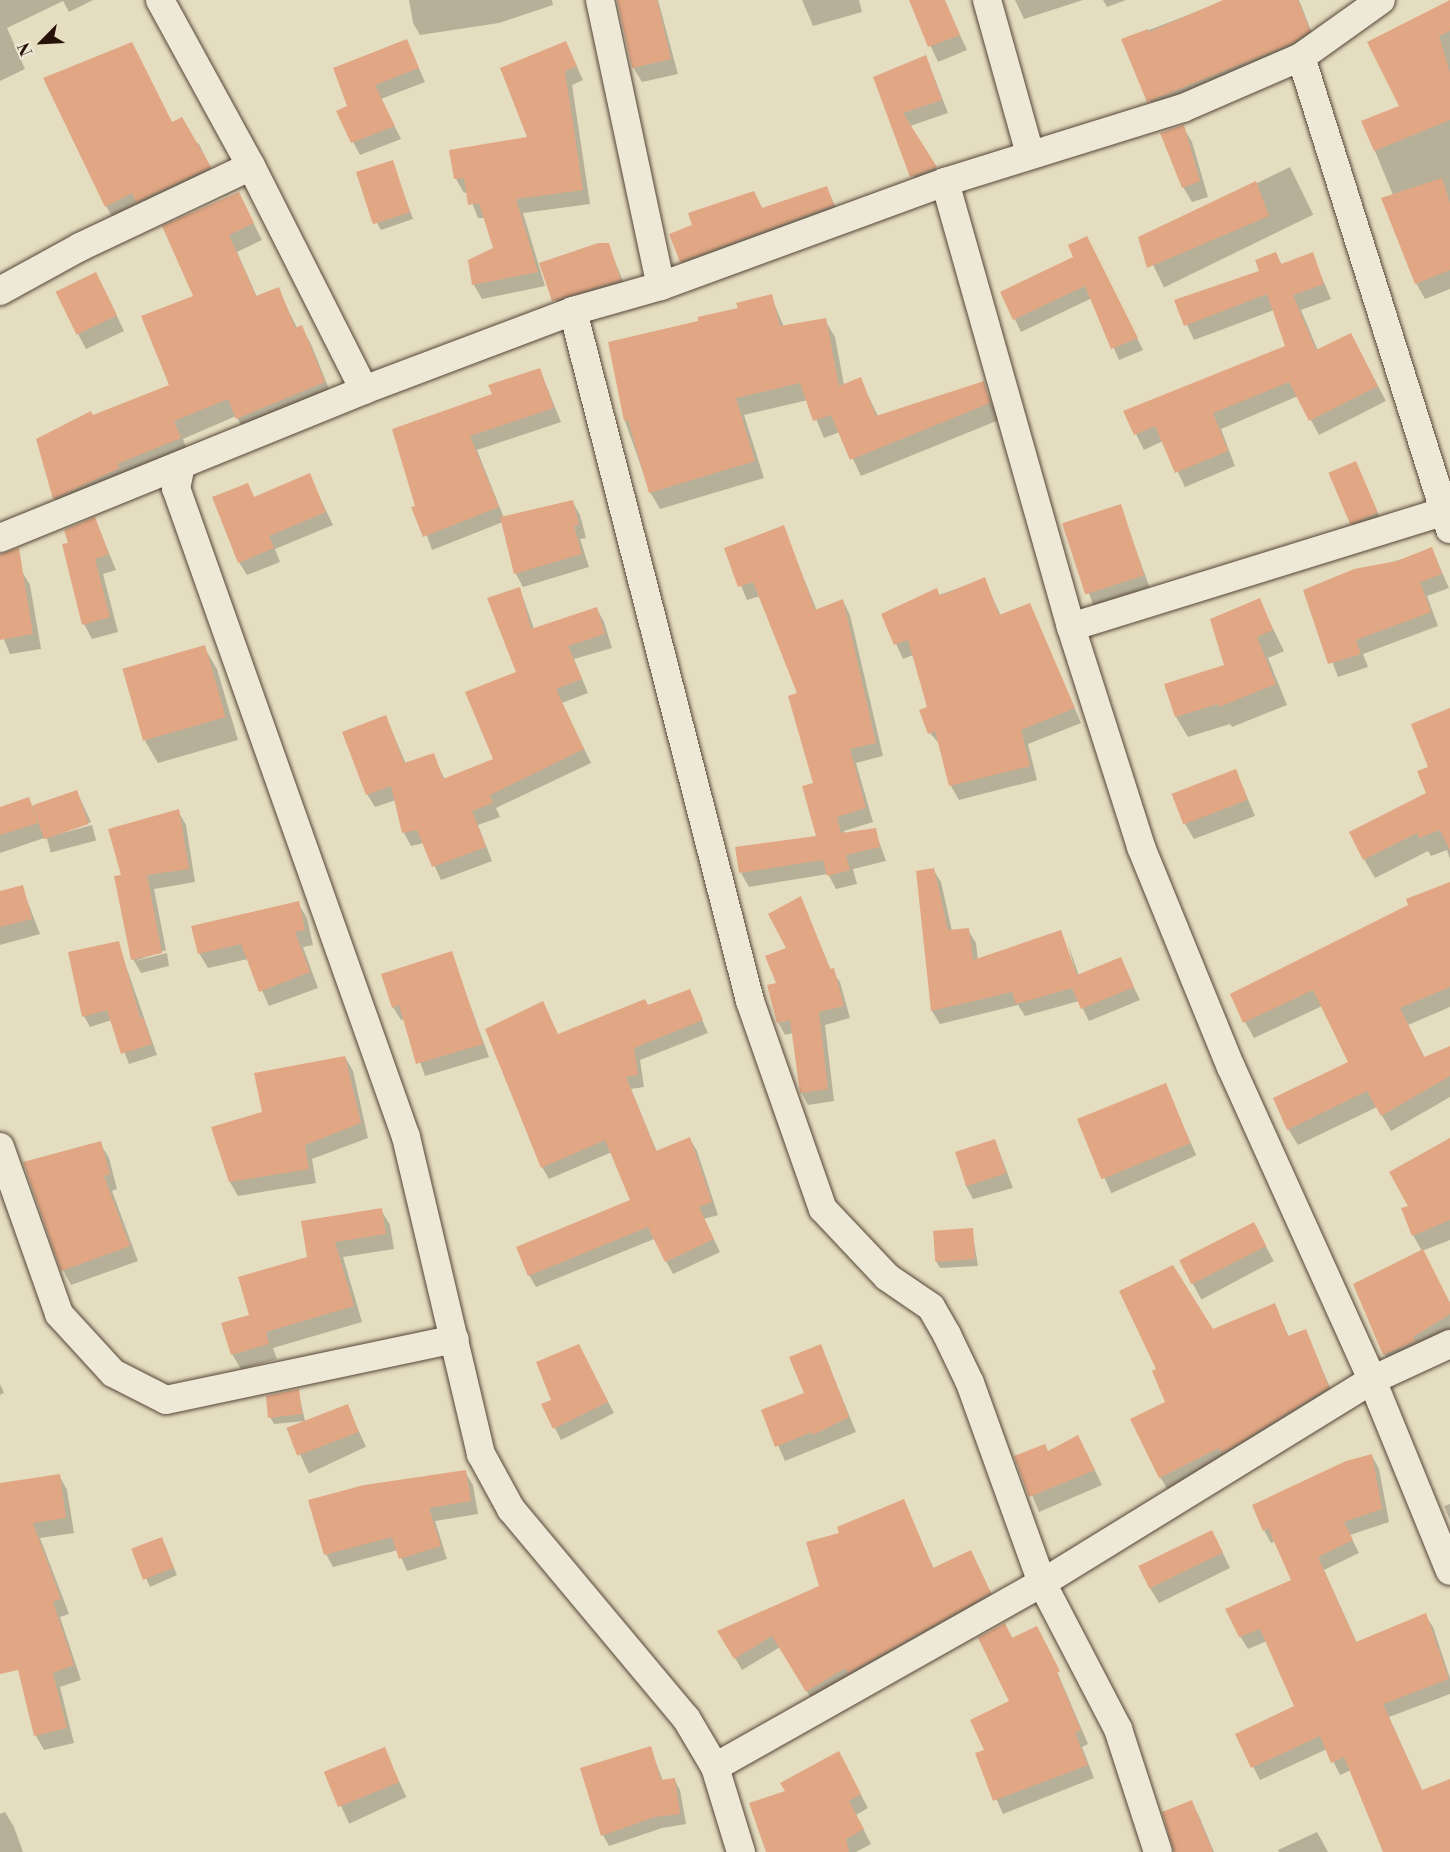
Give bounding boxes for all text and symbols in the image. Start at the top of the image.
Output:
north arrow [12,12,72,72]
text: N [14,39,37,59]

